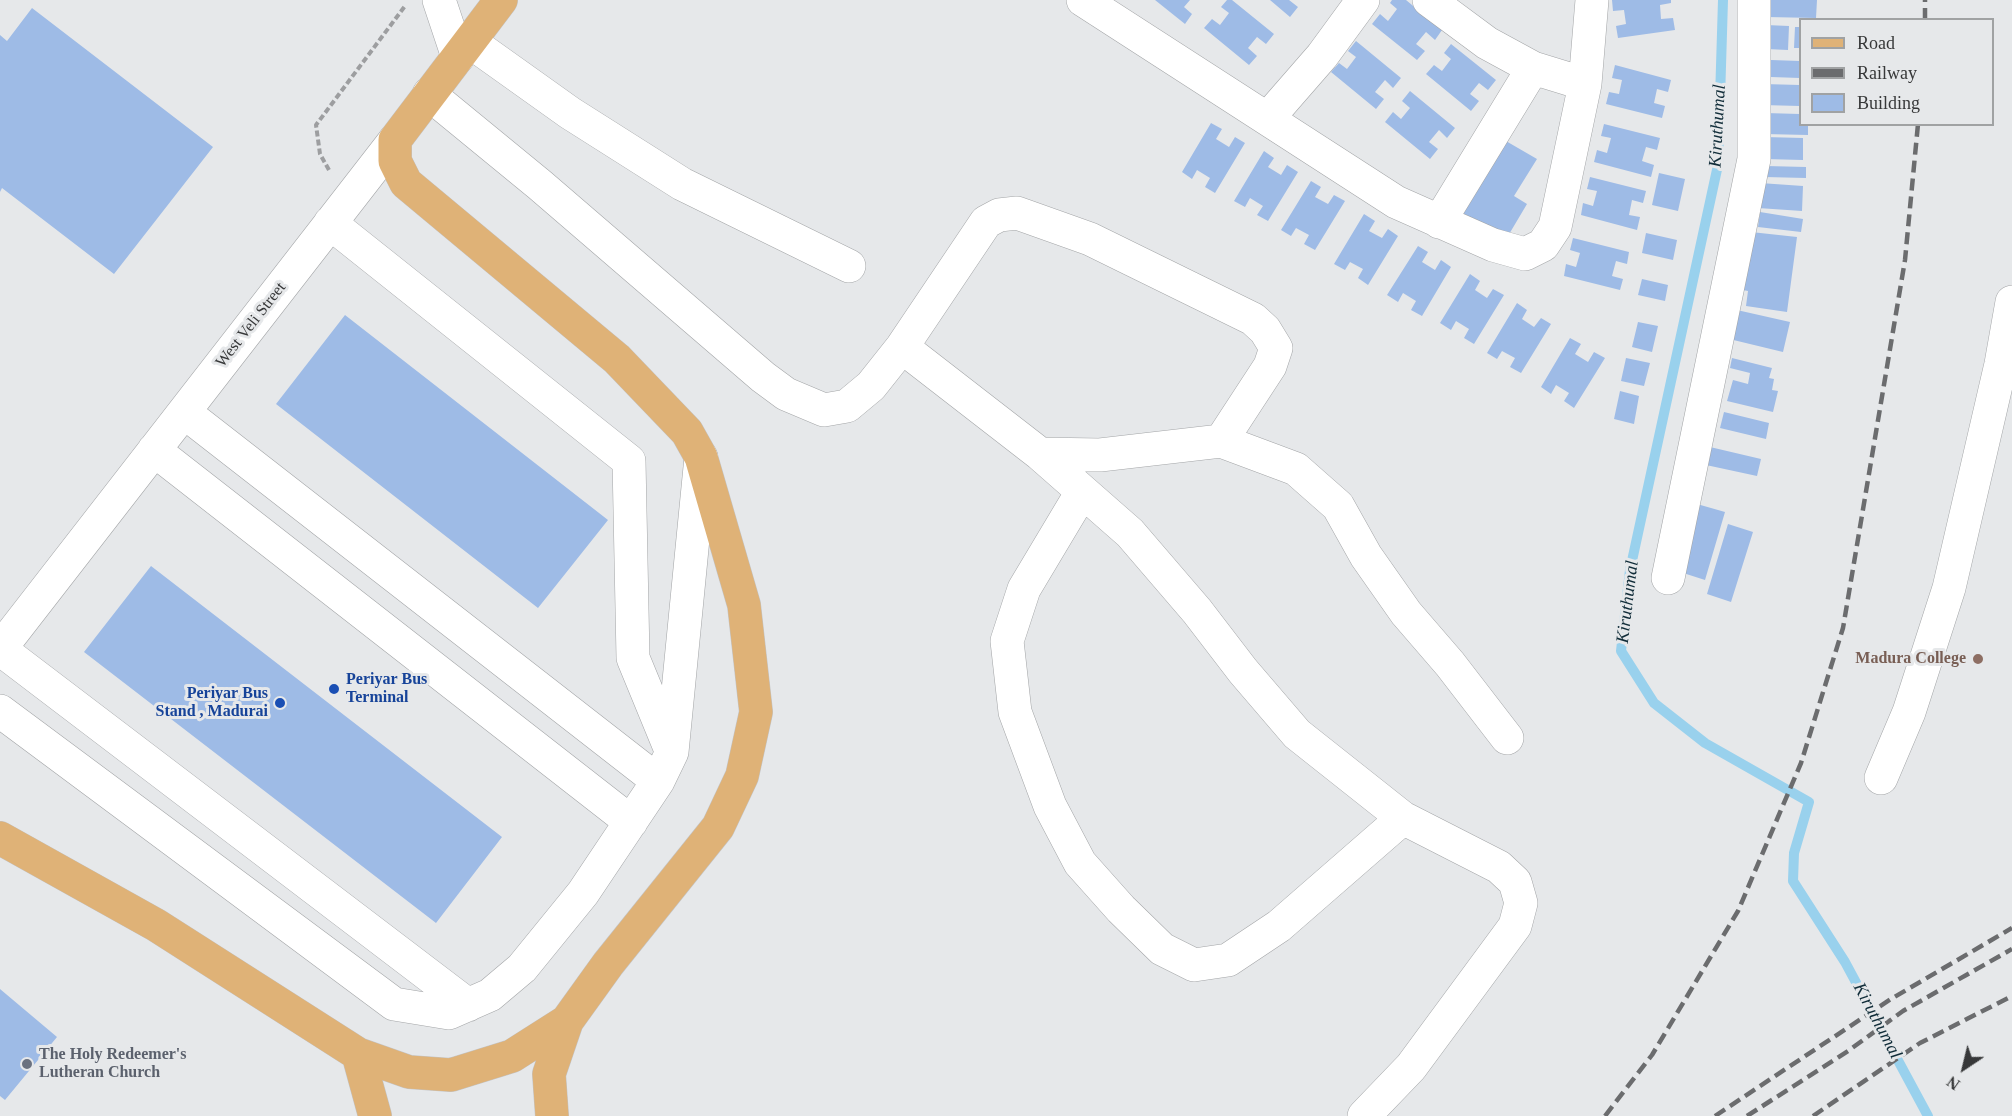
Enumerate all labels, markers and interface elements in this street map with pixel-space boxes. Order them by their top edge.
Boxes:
legend [1799,18,1994,126]
text: Road [1857,33,1895,53]
text: Railway [1857,63,1917,83]
water label: Kiruthumal [1705,84,1731,168]
text: Building [1857,93,1920,113]
street label: West Veli Street [212,279,290,371]
water label: Kiruthumal [1612,559,1644,645]
place label: Madura College [1855,649,1966,669]
marker: Madura College [1971,652,1985,666]
place label: Periyar Bus Terminal [346,670,427,708]
marker: Periyar Bus Terminal [327,682,341,696]
place label: Periyar Bus Stand , Madurai [156,684,268,722]
marker: Periyar Bus Stand , Madurai [273,696,287,710]
water label: Kiruthumal [1848,979,1906,1063]
north arrow [1934,1038,1994,1098]
place label: The Holy Redeemer's Lutheran Church [39,1045,187,1083]
marker: The Holy Redeemer's Lutheran Church [20,1057,34,1071]
text: N [1944,1073,1963,1093]

